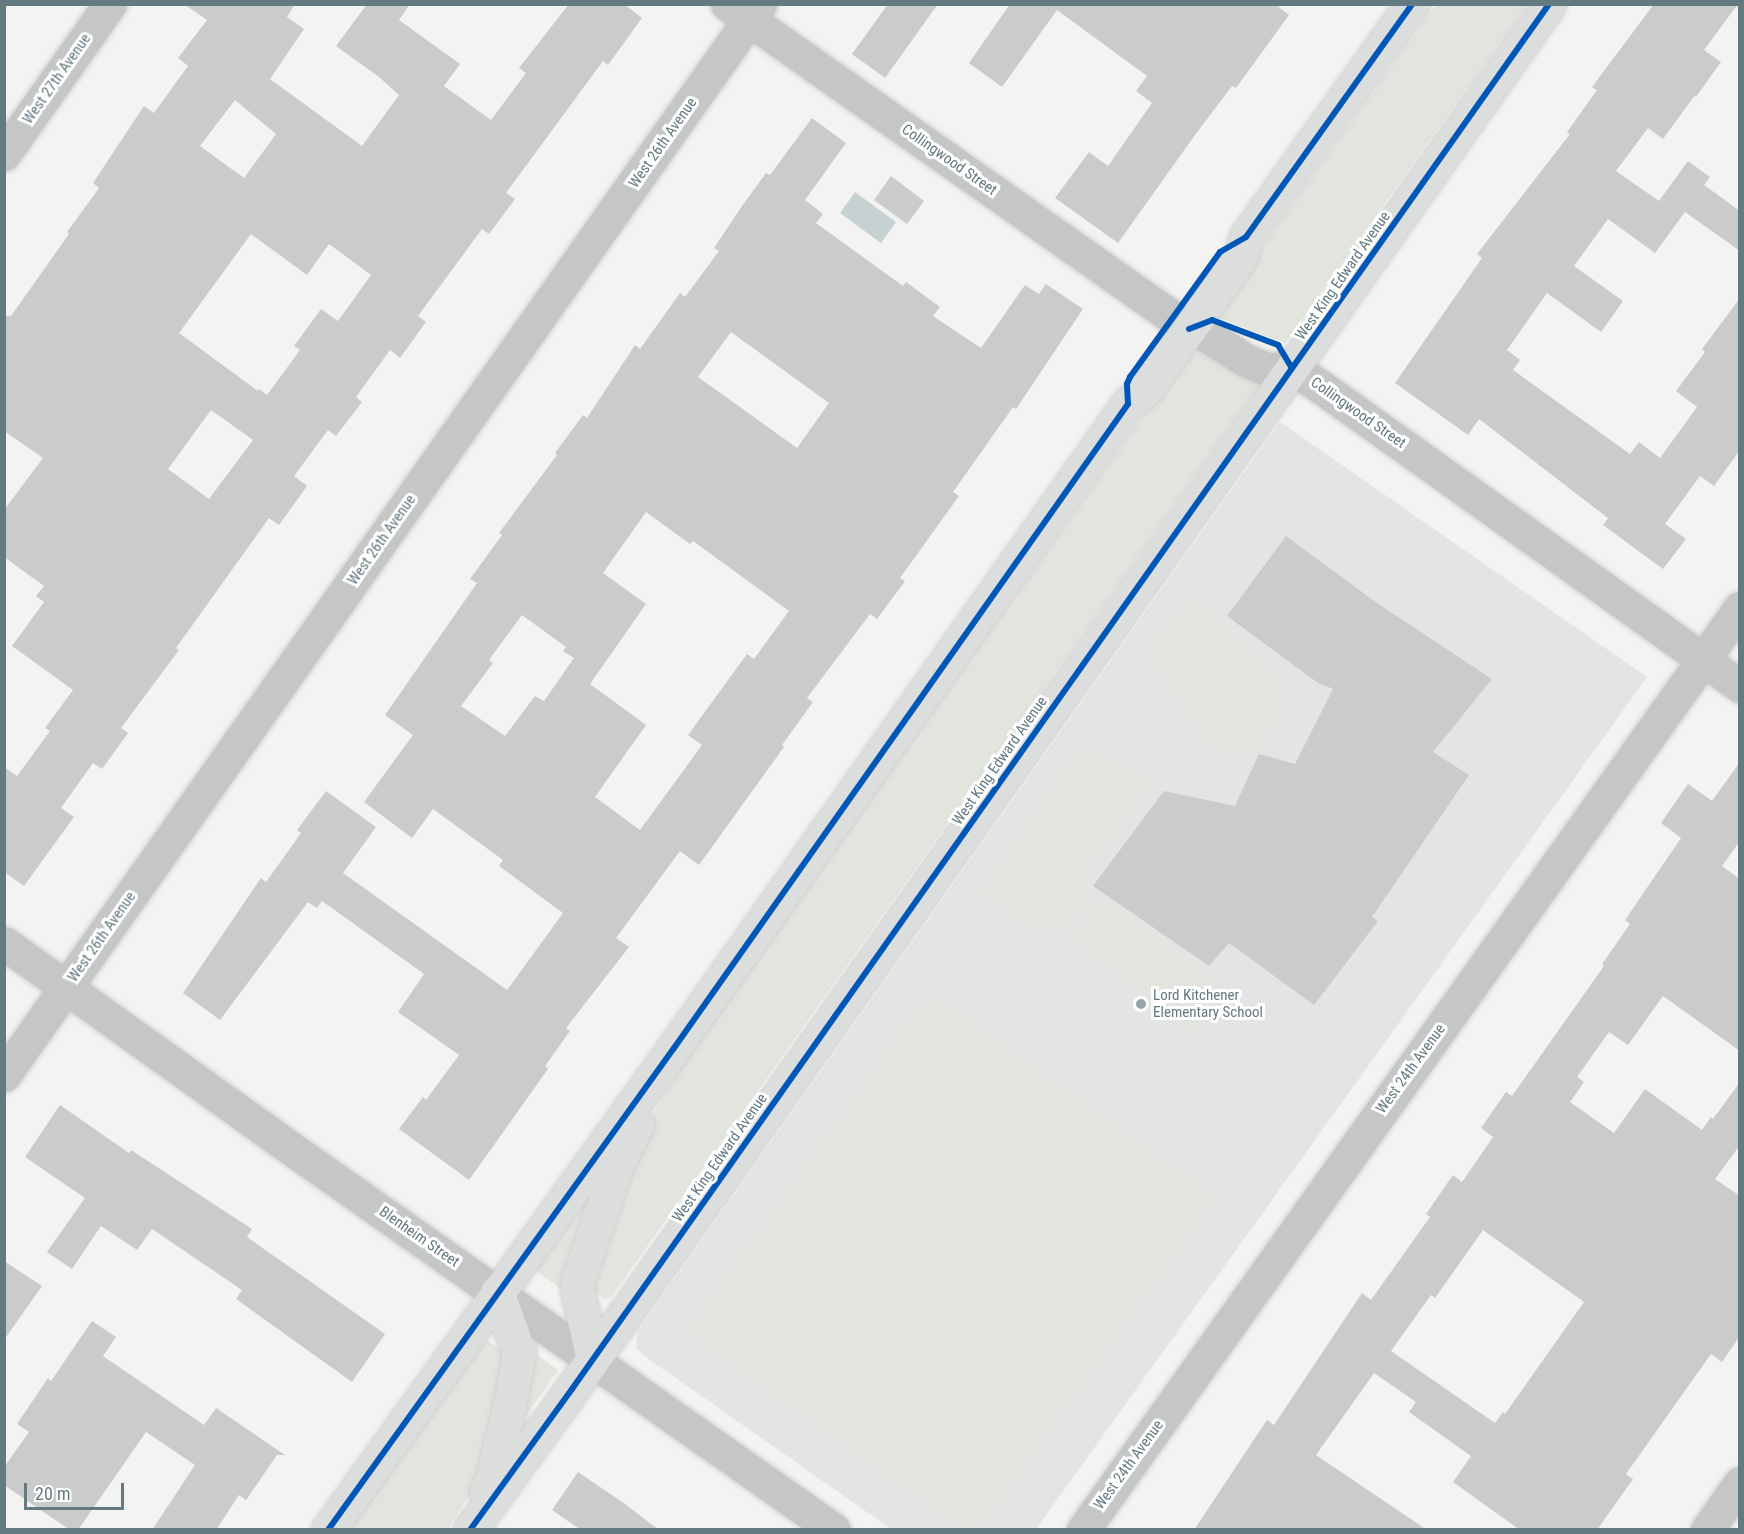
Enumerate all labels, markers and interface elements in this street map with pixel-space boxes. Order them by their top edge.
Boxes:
street label: West 27th Avenue [19,30,95,128]
street label: West 26th Avenue [625,94,701,192]
street label: Collingwood Street [898,121,1000,199]
street label: West King Edward Avenue [1292,208,1394,344]
street label: Collingwood Street [1307,374,1409,452]
street label: West 26th Avenue [344,491,420,589]
street label: West King Edward Avenue [949,693,1051,829]
street label: West 26th Avenue [64,888,140,986]
place label: Lord Kitchener Elementary School [1153,986,1263,1021]
marker: Lord Kitchener Elementary School [1134,997,1148,1011]
street label: West 24th Avenue [1373,1021,1449,1117]
street label: West King Edward Avenue [669,1090,771,1226]
street label: Blenheim Street [376,1203,462,1271]
street label: West 24th Avenue [1091,1417,1167,1513]
scale bar [27,1471,128,1509]
text: 20 m [35,1483,70,1504]

